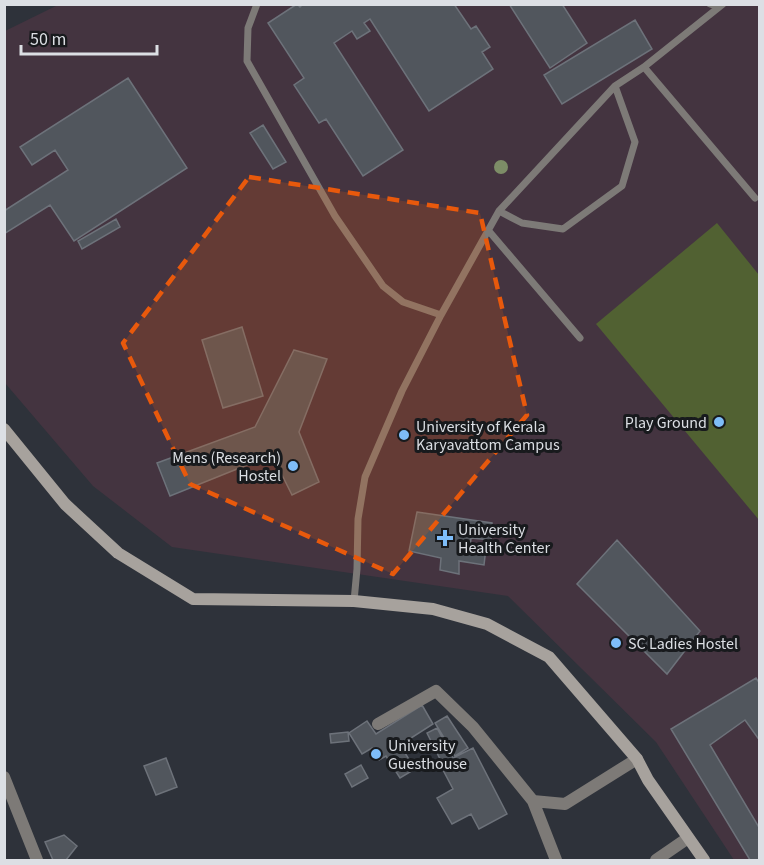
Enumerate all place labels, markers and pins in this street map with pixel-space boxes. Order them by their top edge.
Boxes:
place label: Play Ground [625,412,707,434]
marker: Play Ground [712,415,726,429]
place label: University of Kerala Karyavattom Campus [416,416,560,456]
marker: University of Kerala Karyavattom Campus [397,428,411,442]
place label: Mens (Research) Hostel [172,447,281,487]
marker: Mens (Research) Hostel [286,459,300,473]
place label: University Health Center [458,519,551,559]
marker: University Health Center [436,529,454,547]
place label: SC Ladies Hostel [628,633,738,655]
marker: SC Ladies Hostel [609,636,623,650]
place label: University Guesthouse [388,735,467,775]
marker: University Guesthouse [369,747,383,761]

